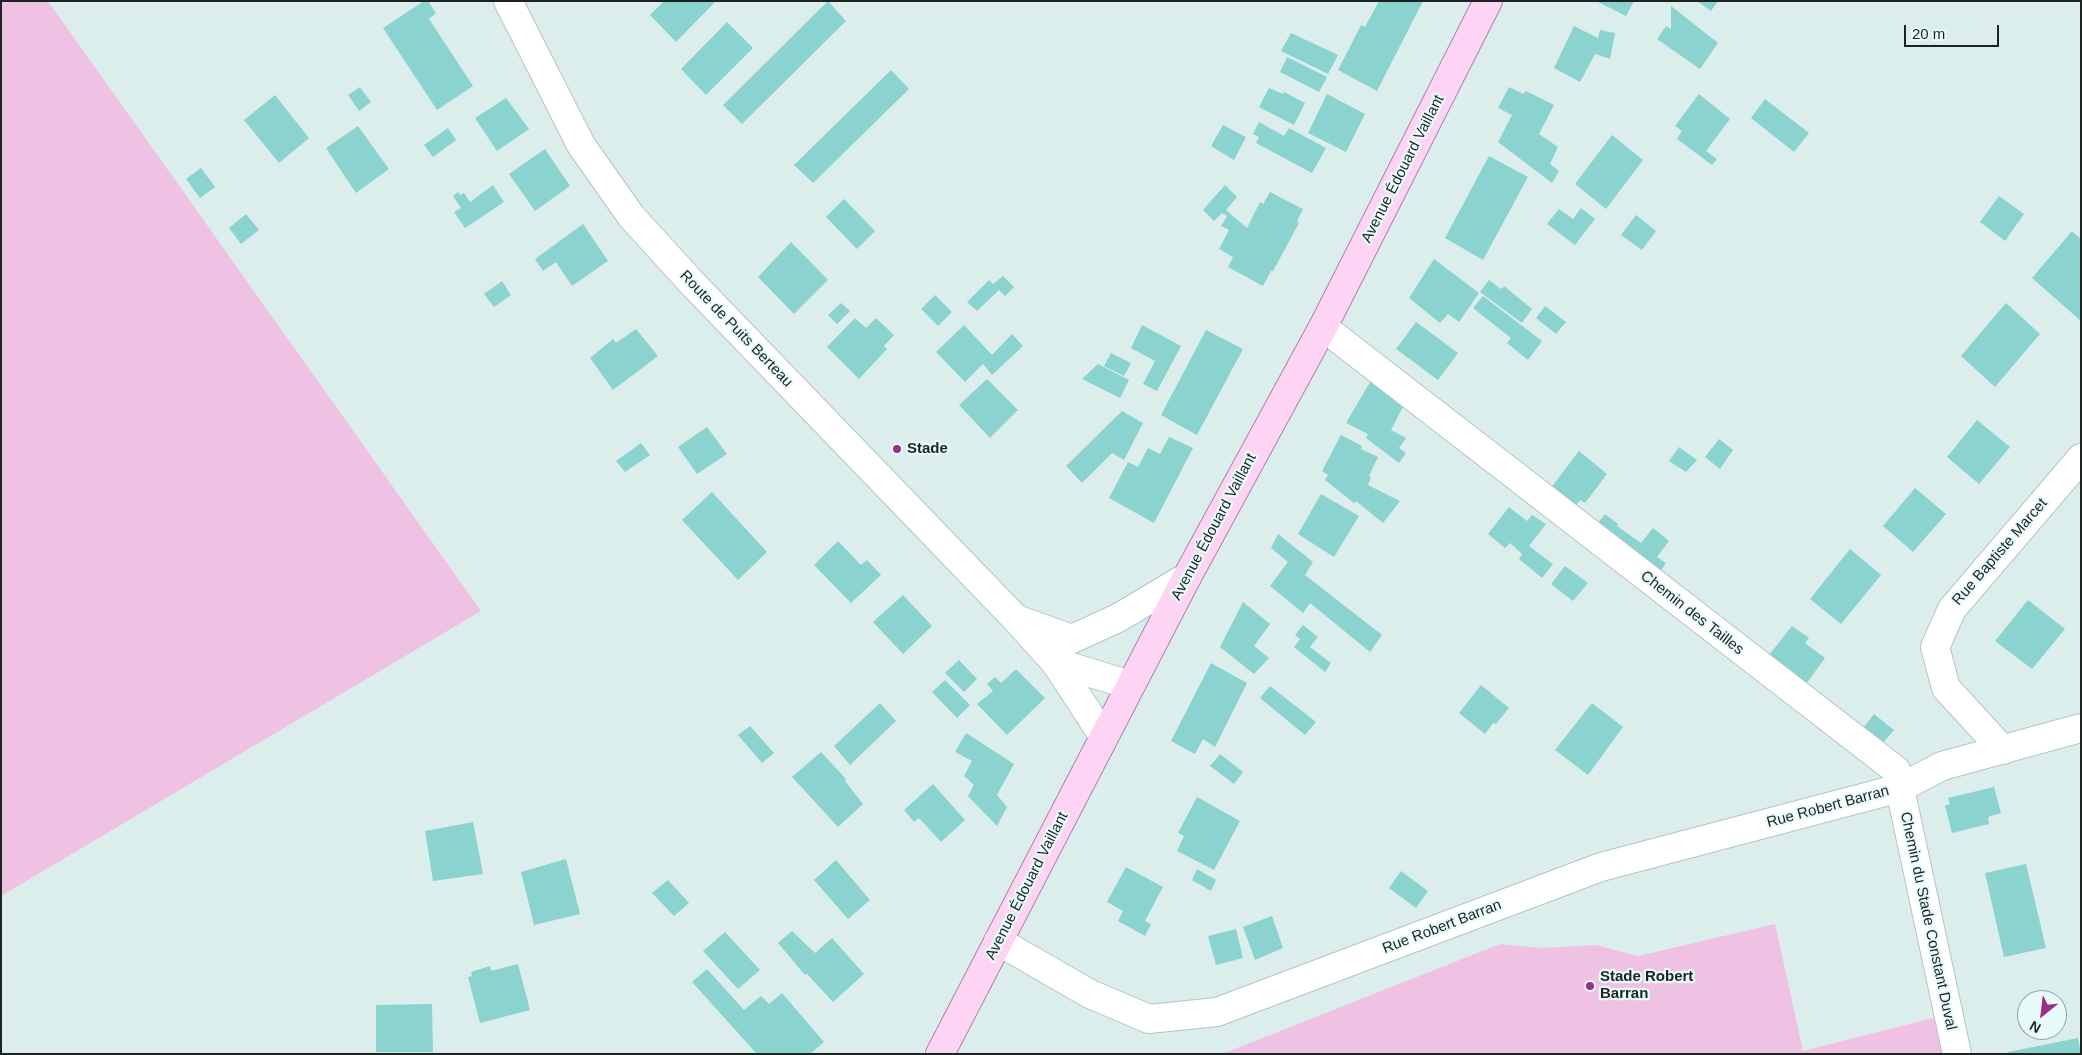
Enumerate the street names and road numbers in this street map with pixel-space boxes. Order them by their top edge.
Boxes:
street label: Avenue Édouard Vaillant [1358,92,1448,246]
street label: Route de Puits Berteau [676,267,796,391]
street label: Avenue Édouard Vaillant [1168,450,1260,604]
street label: Rue Baptiste Marcet [1949,495,2051,609]
street label: Chemin des Tailles [1637,567,1747,659]
street label: Rue Robert Barran [1765,782,1891,832]
street label: Avenue Édouard Vaillant [982,809,1072,963]
street label: Chemin du Stade Constant Duval [1896,810,1960,1032]
street label: Rue Robert Barran [1380,896,1504,958]

